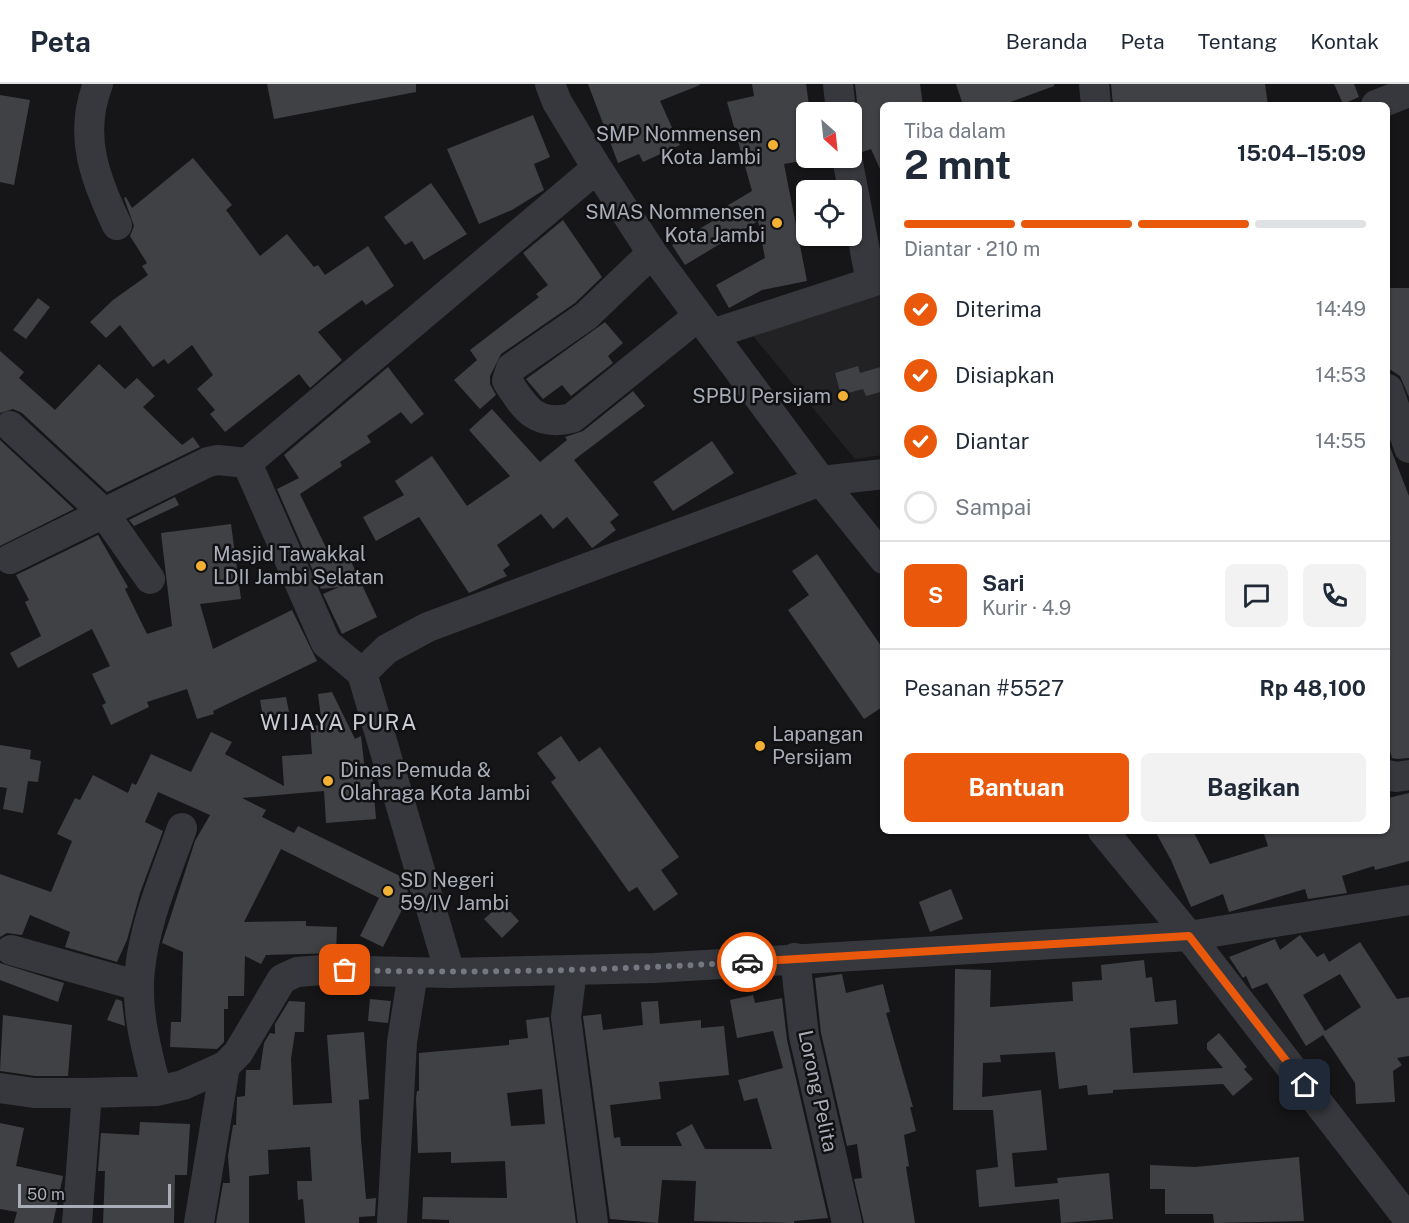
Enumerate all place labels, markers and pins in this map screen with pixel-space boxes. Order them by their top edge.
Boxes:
place label: SMP Nommensen Kota Jambi [596,122,761,169]
marker: SMP Nommensen Kota Jambi [766,138,780,152]
place label: SMAS Nommensen Kota Jambi [585,200,765,247]
marker: SMAS Nommensen Kota Jambi [770,216,784,230]
place label: SPBU Persijam [692,384,831,408]
marker: SPBU Persijam [836,389,850,403]
place label: Masjid Tawakkal LDII Jambi Selatan [213,542,384,589]
marker: Masjid Tawakkal LDII Jambi Selatan [194,559,208,573]
place label: Lapangan Persijam [772,722,863,769]
marker: Lapangan Persijam [753,739,767,753]
place label: Dinas Pemuda & Olahraga Kota Jambi [340,758,530,805]
marker: Dinas Pemuda & Olahraga Kota Jambi [321,774,335,788]
place label: SD Negeri 59/IV Jambi [400,868,509,915]
marker: SD Negeri 59/IV Jambi [381,884,395,898]
pin [319,944,370,995]
pin [1279,1059,1330,1110]

